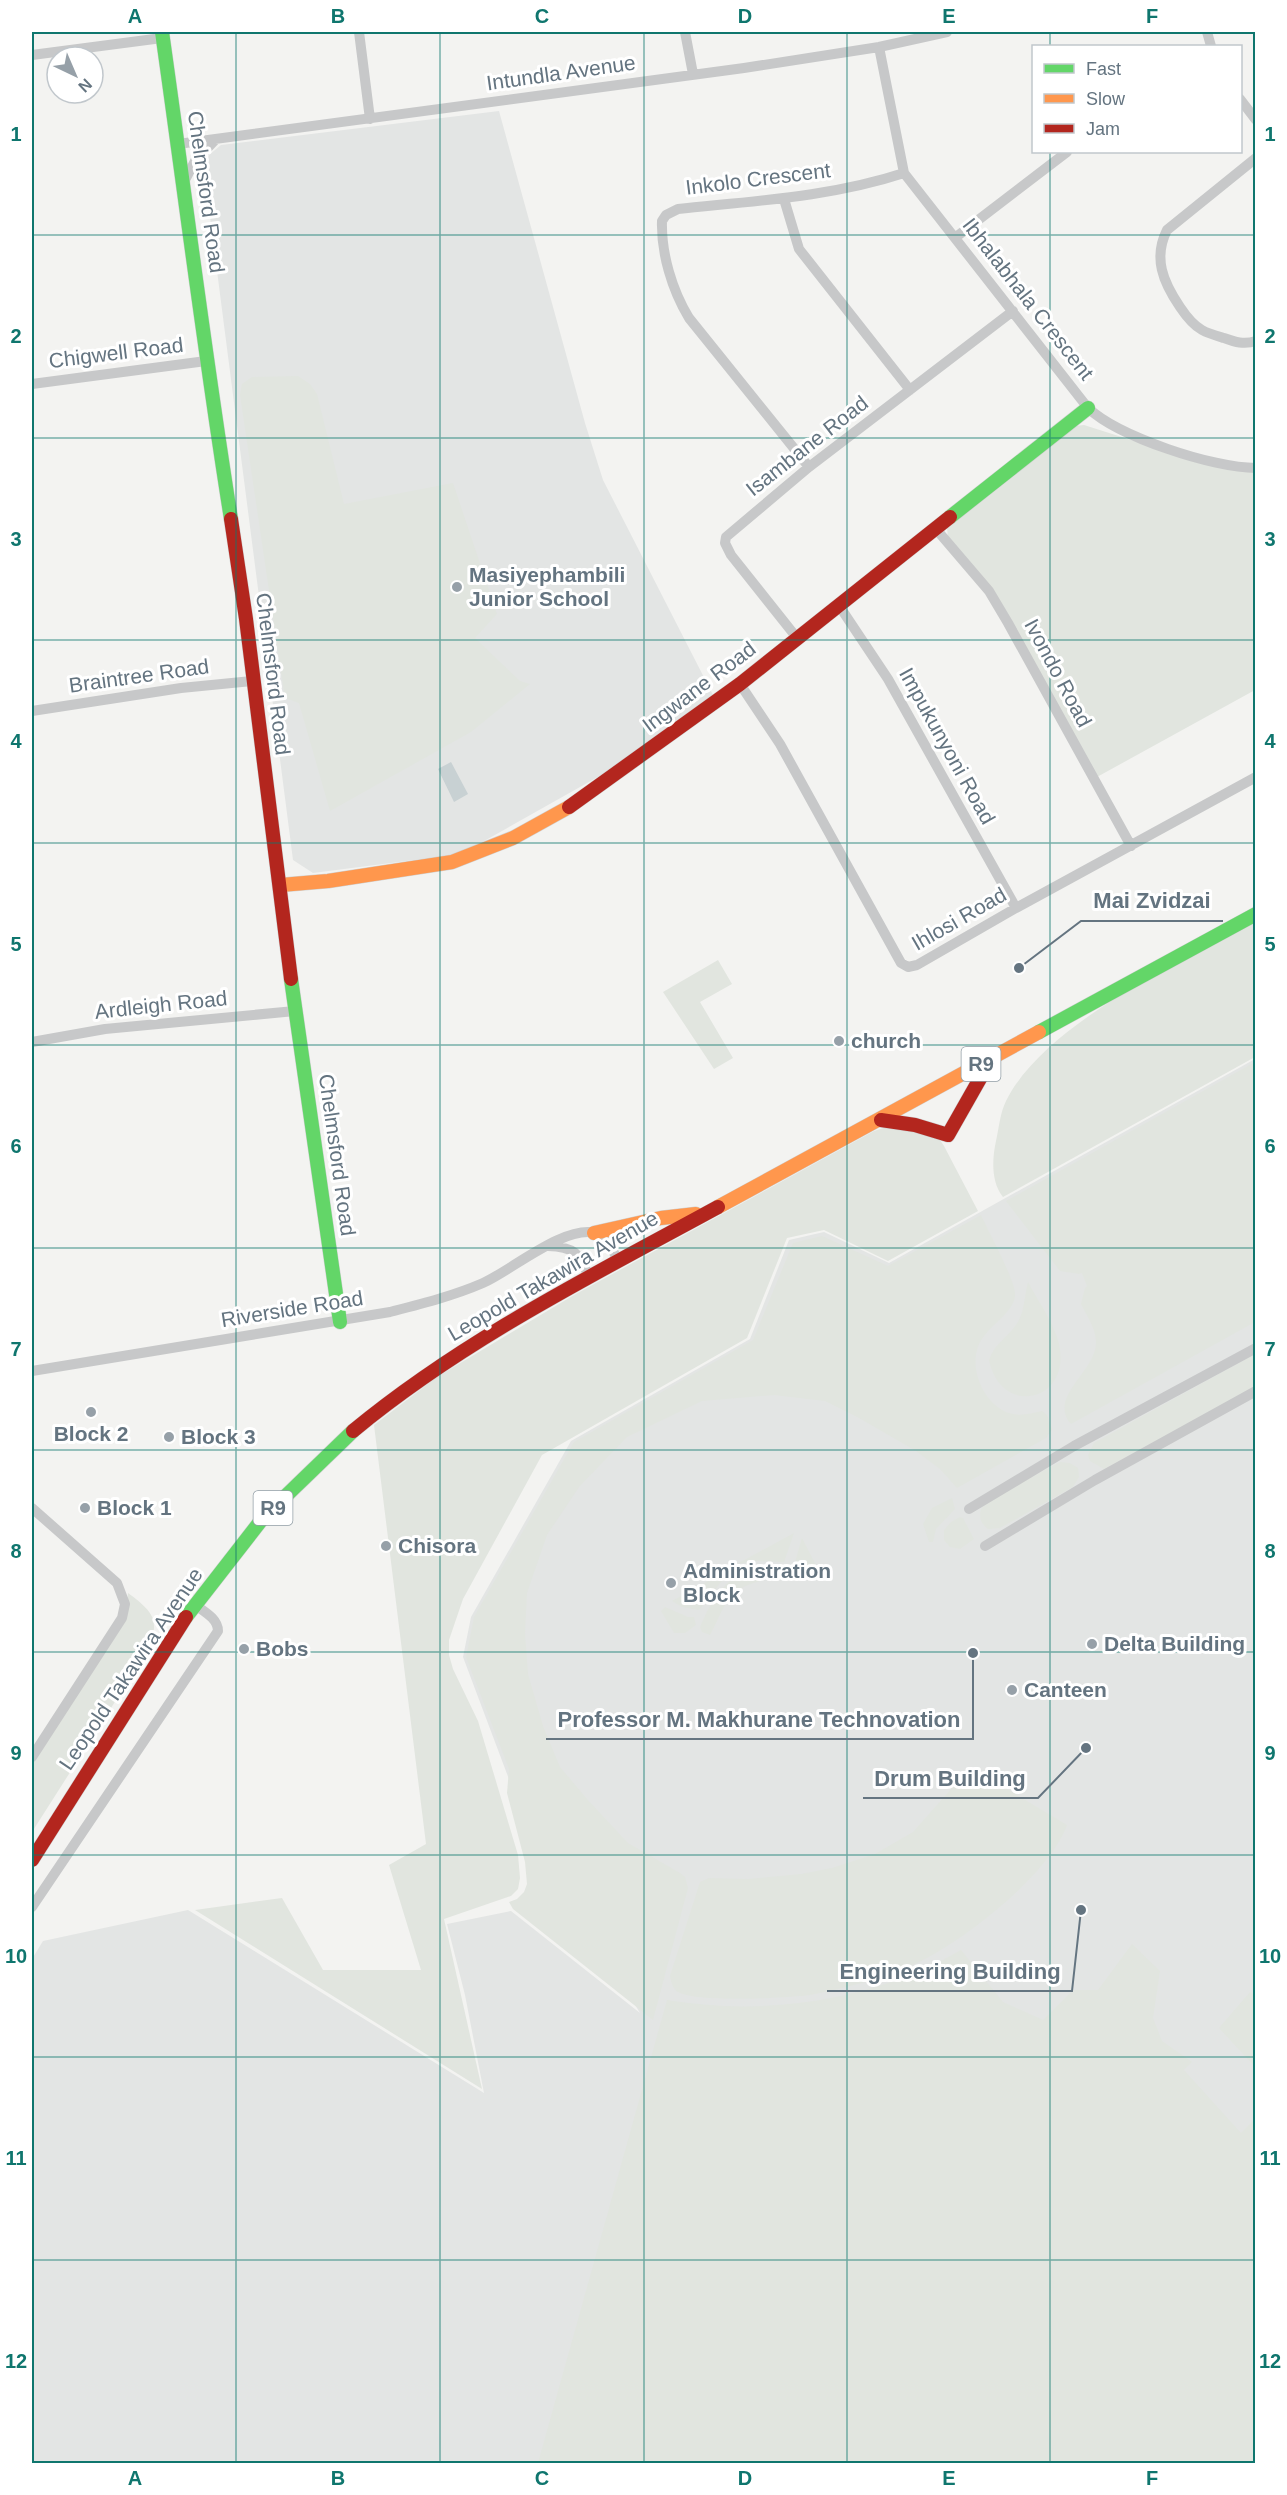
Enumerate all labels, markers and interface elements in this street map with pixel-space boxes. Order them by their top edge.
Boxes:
text: A [128,5,142,27]
text: B [331,5,345,27]
text: C [535,5,549,27]
text: D [738,5,752,27]
text: E [942,5,956,27]
text: F [1146,5,1158,27]
north arrow [45,45,105,105]
legend [1032,45,1242,153]
street label: Intundla Avenue [485,51,637,94]
text: Fast [1086,59,1121,79]
text: N [75,75,95,96]
text: Slow [1086,89,1126,109]
street label: Chelmsford Road [184,109,229,274]
text: Jam [1086,119,1120,139]
text: 1 [10,123,22,145]
text: 1 [1264,123,1276,145]
street label: Inkolo Crescent [684,158,832,199]
street label: Ibhalabhala Crescent [958,213,1099,384]
text: 2 [10,325,22,347]
text: 2 [1264,325,1276,347]
street label: Chigwell Road [47,333,185,372]
street label: Isambane Road [741,391,872,500]
text: 3 [10,528,22,550]
text: 3 [1264,528,1276,550]
place label: Masiyephambili Junior School [469,563,625,610]
marker: Masiyephambili Junior School [450,580,464,594]
street label: Chelmsford Road [252,591,295,756]
street label: Ivondo Road [1020,615,1097,731]
street label: Ingwane Road [638,637,760,737]
street label: Braintree Road [67,654,210,697]
street label: Impukunyoni Road [895,664,1000,828]
text: 4 [10,730,22,752]
text: 4 [1264,730,1276,752]
callout: Mai Zvidzai [1081,881,1223,921]
street label: Ihlosi Road [908,882,1010,955]
text: Mai Zvidzai [1093,888,1211,913]
text: 5 [10,933,22,955]
text: 5 [1264,933,1276,955]
street label: Ardleigh Road [94,986,228,1023]
place label: church [851,1029,921,1052]
marker: church [832,1034,846,1048]
road number: R9 [962,1047,1000,1081]
street label: Chelmsford Road [315,1072,360,1237]
text: 6 [10,1135,22,1157]
text: 6 [1264,1135,1276,1157]
street label: Leopold Takawira Avenue [444,1206,662,1345]
street label: Riverside Road [219,1286,365,1331]
text: 7 [10,1338,22,1360]
text: 7 [1264,1338,1276,1360]
marker: Block 2 [84,1405,98,1419]
place label: Block 2 [54,1422,128,1445]
place label: Block 3 [181,1425,256,1448]
marker: Block 3 [162,1430,176,1444]
road number: R9 [254,1491,292,1525]
place label: Block 1 [97,1496,172,1519]
marker: Block 1 [78,1501,92,1515]
place label: Chisora [398,1534,477,1557]
marker: Chisora [379,1539,393,1553]
text: 8 [10,1540,22,1562]
text: 8 [1264,1540,1276,1562]
place label: Administration Block [683,1559,831,1606]
street label: Leopold Takawira Avenue [54,1563,207,1774]
marker: Administration Block [664,1576,678,1590]
place label: Delta Building [1104,1632,1245,1655]
place label: Bobs [256,1637,309,1660]
marker: Delta Building [1085,1637,1099,1651]
marker: Bobs [237,1642,251,1656]
place label: Canteen [1024,1678,1107,1701]
marker: Canteen [1005,1683,1019,1697]
callout: Professor M. Makhurane Technovation [546,1699,973,1739]
text: Professor M. Makhurane Technovation [557,1707,961,1732]
text: 9 [10,1742,22,1764]
text: 9 [1264,1742,1276,1764]
callout: Drum Building [863,1758,1038,1798]
text: Drum Building [874,1766,1026,1791]
text: 10 [5,1945,27,1967]
text: 10 [1259,1945,1281,1967]
callout: Engineering Building [827,1951,1072,1991]
text: Engineering Building [839,1959,1061,1984]
text: 11 [5,2147,27,2169]
text: 11 [1259,2147,1281,2169]
text: 12 [5,2350,27,2372]
text: 12 [1259,2350,1281,2372]
text: A [128,2467,142,2489]
text: B [331,2467,345,2489]
text: C [535,2467,549,2489]
text: D [738,2467,752,2489]
text: E [942,2467,956,2489]
text: F [1146,2467,1158,2489]

